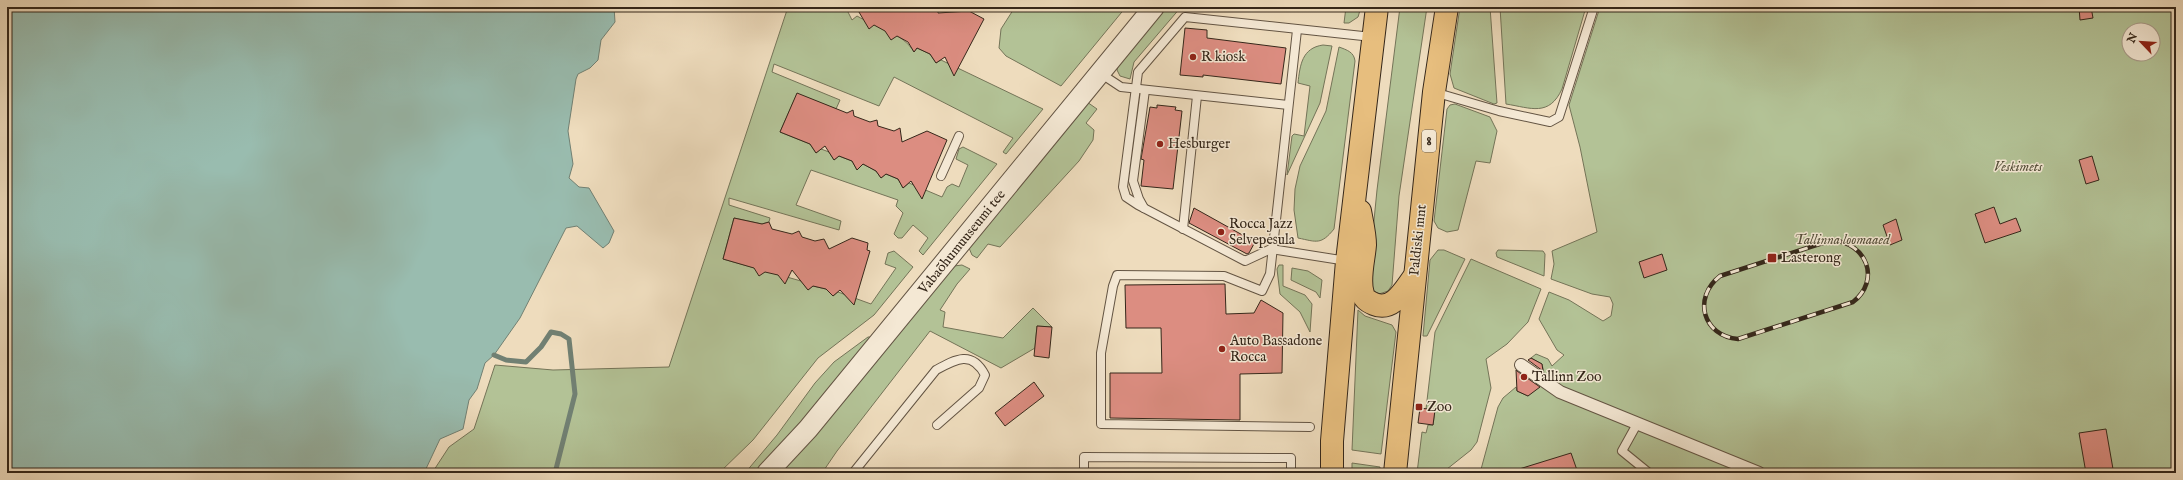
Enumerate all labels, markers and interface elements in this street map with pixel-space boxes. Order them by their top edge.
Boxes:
north arrow [2121,22,2161,62]
text: N [2124,30,2141,46]
place label: R kiosk [1201,48,1246,66]
marker: R kiosk [1188,52,1198,62]
road number: 8 [1422,130,1436,152]
place label: Hesburger [1168,135,1230,153]
marker: Hesburger [1155,139,1165,149]
park label: Veskimets [1994,158,2043,176]
street label: Vabaõhumuuseumi tee [914,186,1010,299]
street label: Paldiski mnt [1405,203,1431,276]
place label: Rocca Jazz Selvepesula [1229,215,1296,249]
marker: Rocca Jazz Selvepesula [1216,227,1226,237]
park label: Tallinna loomaaed [1794,231,1891,249]
place label: Lasterong [1781,249,1841,267]
marker: Lasterong [1766,252,1778,264]
place label: Auto Bassadone Rocca [1229,332,1323,366]
marker: Auto Bassadone Rocca [1217,344,1227,354]
place label: Tallinn Zoo [1532,368,1602,386]
marker: Tallinn Zoo [1519,372,1529,382]
place label: Zoo [1427,398,1452,416]
marker: Zoo [1414,402,1424,412]

